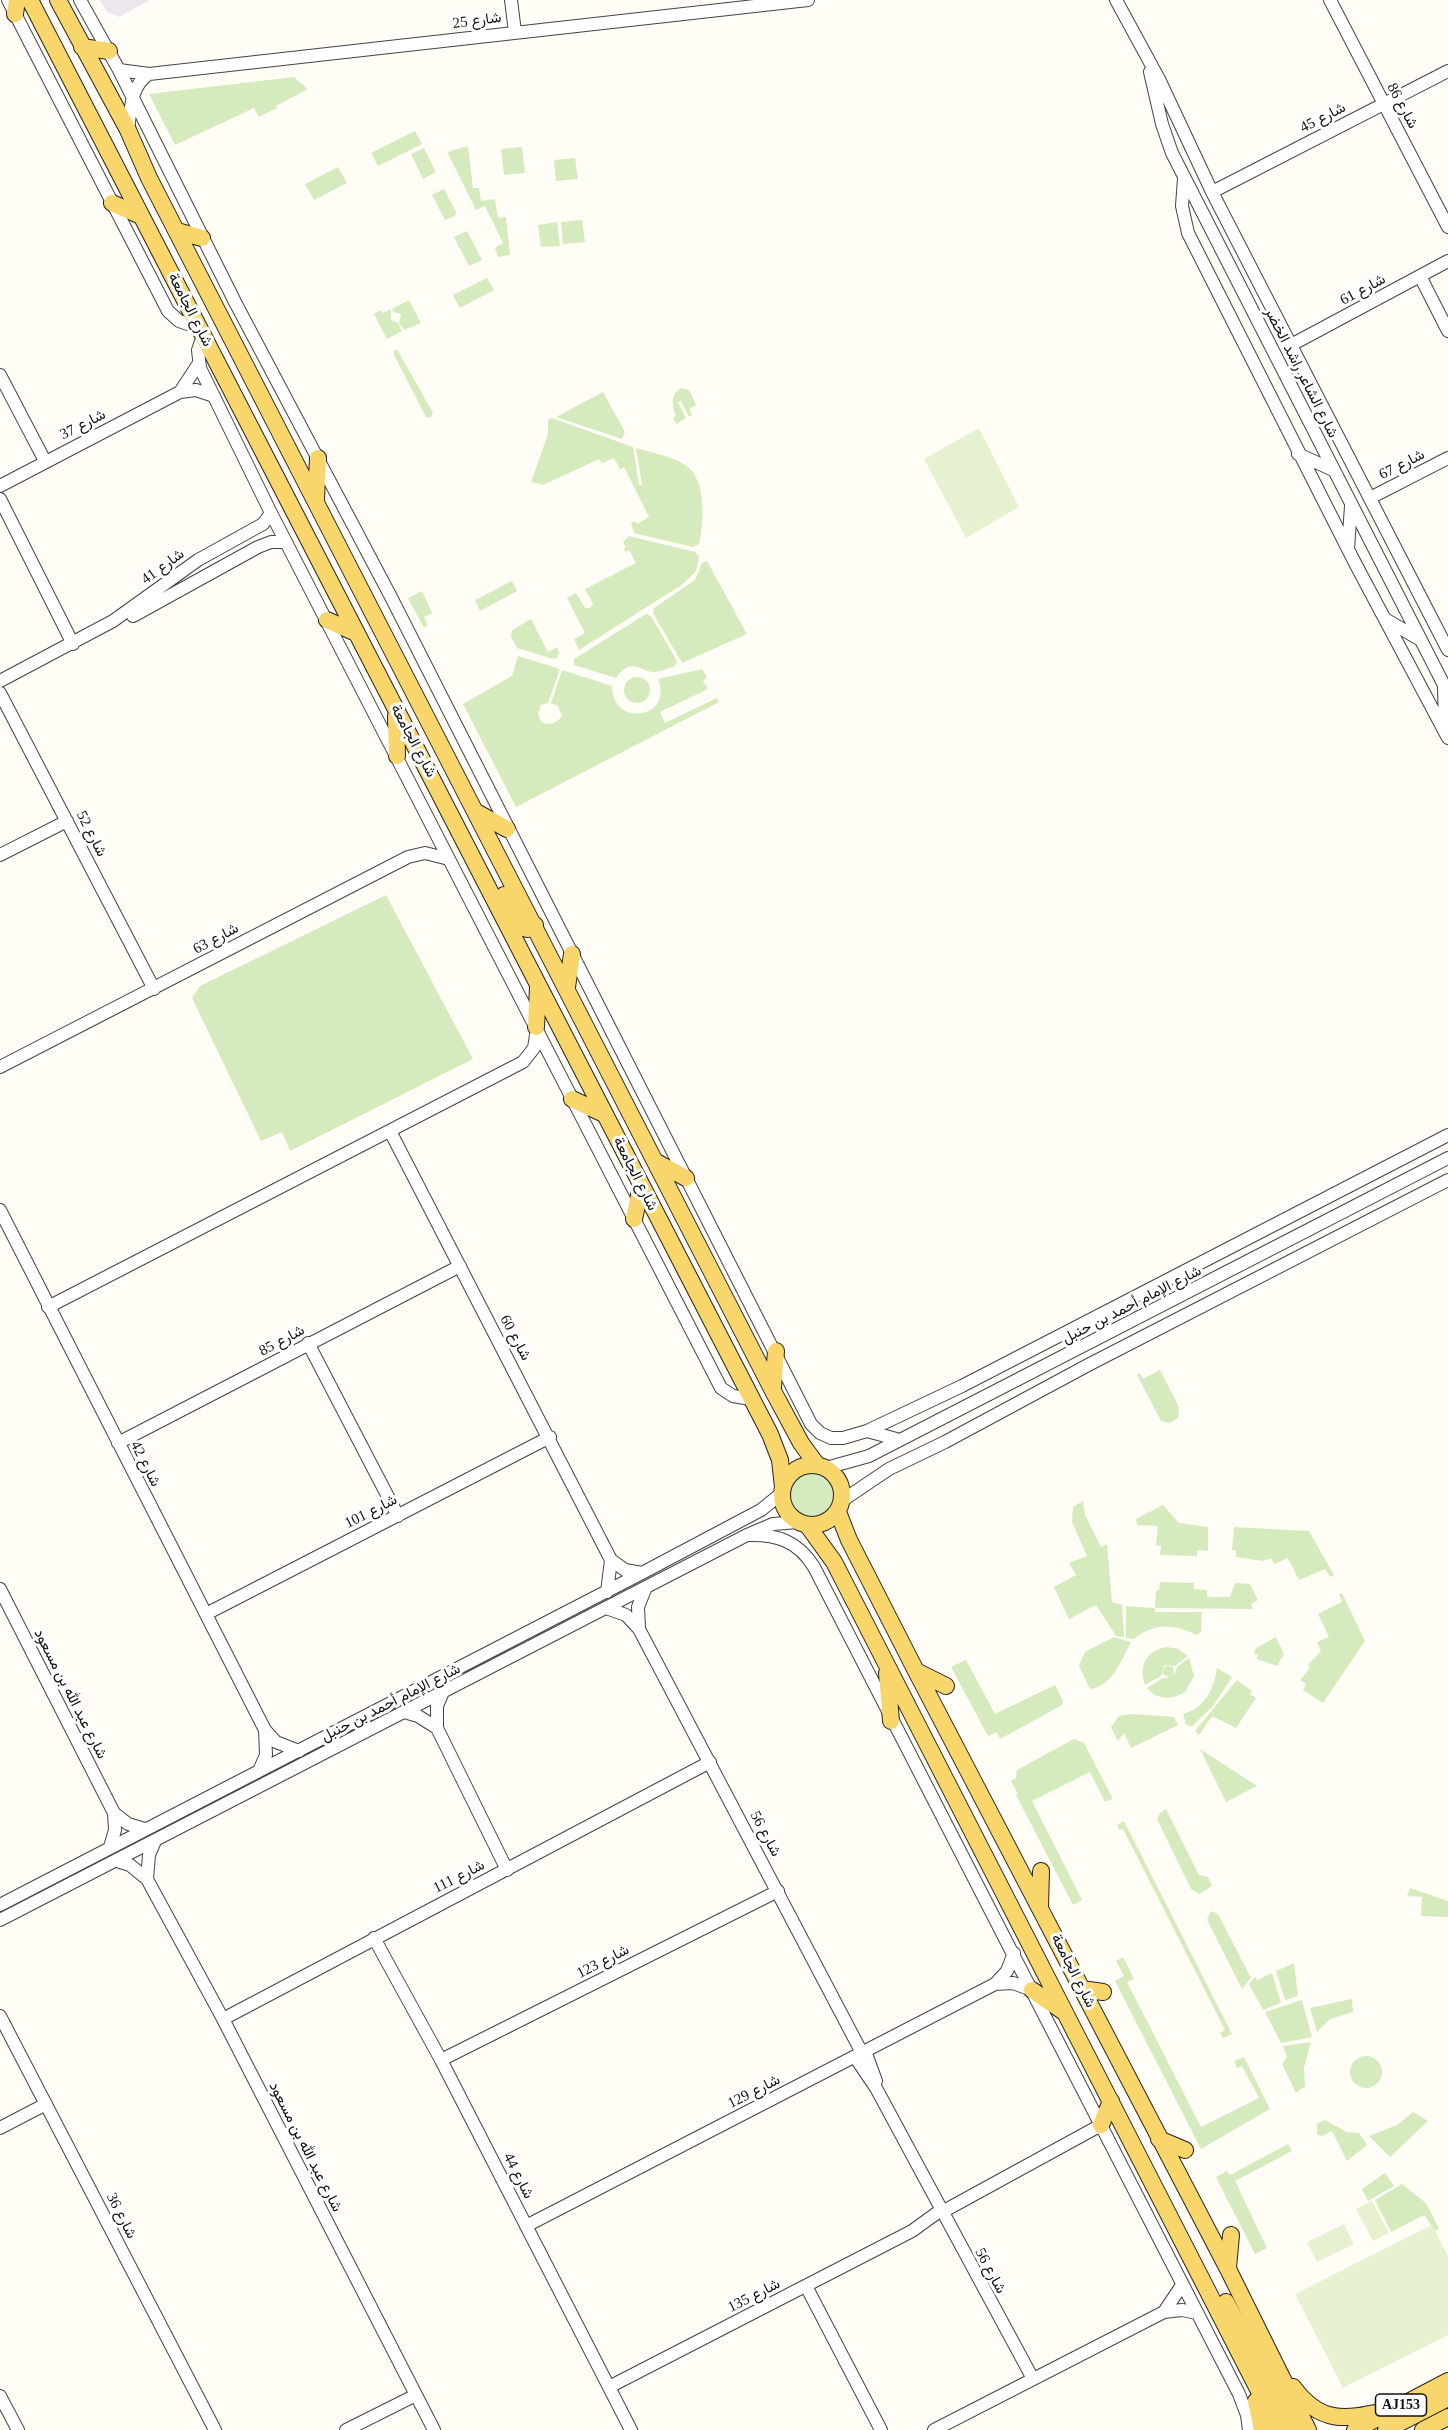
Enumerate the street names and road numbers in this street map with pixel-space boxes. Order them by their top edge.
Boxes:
street label: شارع 25 [452,9,502,33]
street label: شارع 86 [1383,80,1421,132]
street label: شارع 45 [1297,99,1349,137]
street label: شارع الجامعة [164,270,216,350]
street label: شارع 61 [1337,271,1389,309]
street label: شارع الشاعر راشد الخضر [1260,305,1342,441]
street label: شارع 37 [57,406,109,444]
street label: شارع 67 [1376,446,1428,484]
street label: شارع 41 [138,545,188,589]
street label: شارع الجامعة [386,701,440,781]
street label: شارع 52 [72,808,110,860]
street label: شارع 63 [190,920,242,958]
street label: شارع الجامعة [609,1134,661,1214]
street label: شارع الإمام أحمد بن حنبل [1059,1262,1205,1348]
street label: شارع 60 [496,1312,534,1364]
street label: شارع 85 [256,1322,308,1360]
street label: شارع 42 [126,1438,164,1490]
street label: شارع 101 [342,1491,400,1533]
street label: شارع عبد الله بن مسعود [29,1626,111,1762]
street label: شارع الإمام أحمد بن حنبل [318,1660,464,1746]
street label: شارع 56 [746,1808,784,1860]
street label: شارع 111 [430,1856,488,1898]
street label: شارع الجامعة [1047,1931,1099,2011]
street label: شارع 123 [574,1941,632,1983]
street label: شارع 129 [725,2071,783,2113]
street label: شارع عبد الله بن مسعود [264,2079,346,2215]
street label: شارع 44 [499,2150,537,2202]
street label: شارع 36 [102,2190,140,2242]
street label: شارع 56 [971,2245,1009,2297]
street label: شارع 135 [725,2275,783,2317]
road number: AJ153 [1376,2394,1426,2416]

